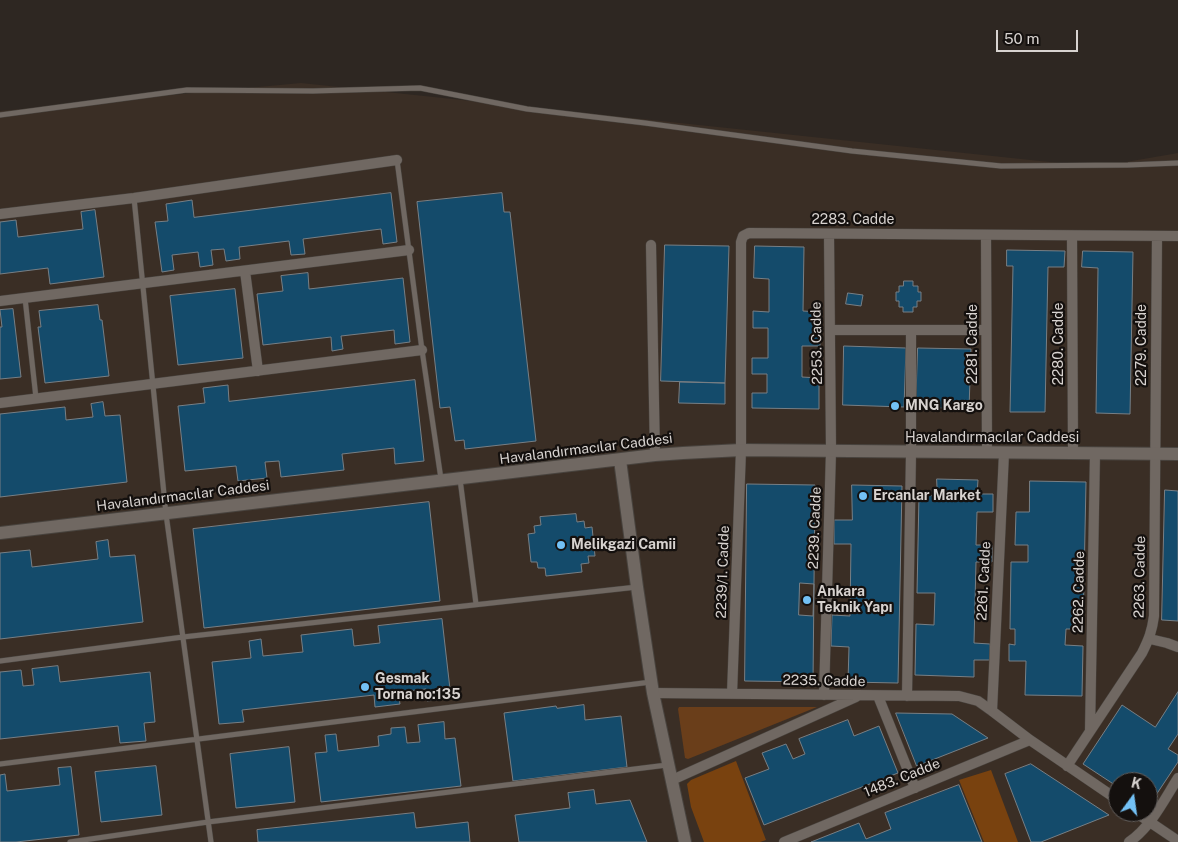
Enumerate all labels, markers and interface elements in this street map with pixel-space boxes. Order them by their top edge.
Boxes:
scale bar [998,20,1080,52]
text: 50 m [1004,30,1039,47]
street label: 2283. Cadde [812,212,894,228]
street label: 2253. Cadde [808,301,826,385]
street label: 2280. Cadde [1051,303,1067,385]
street label: 2281. Cadde [965,304,981,384]
street label: 2279. Cadde [1134,304,1150,386]
place label: MNG Kargo [905,398,983,414]
marker: MNG Kargo [889,400,901,412]
street label: Havalandırmacılar Caddesi [499,430,673,468]
street label: Havalandırmacılar Caddesi [905,430,1079,446]
street label: Havalandırmacılar Caddesi [96,477,270,515]
street label: 2239. Cadde [805,486,825,570]
place label: Ercanlar Market [873,488,981,504]
marker: Ercanlar Market [857,490,869,502]
street label: 2239/1. Cadde [713,525,733,619]
street label: 2263. Cadde [1131,536,1149,618]
place label: Melikgazi Camii [571,537,676,553]
marker: Melikgazi Camii [555,539,567,551]
street label: 2261. Cadde [974,541,994,621]
street label: 2262. Cadde [1070,551,1088,633]
place label: Ankara Teknik Yapı [817,584,892,616]
marker: Ankara Teknik Yapı [801,594,813,606]
place label: Gesmak Torna no:135 [375,671,461,704]
street label: 2235. Cadde [782,672,866,690]
marker: Gesmak Torna no:135 [359,681,371,693]
street label: 1483. Cadde [861,755,943,801]
north arrow [1108,772,1158,822]
text: K [1130,774,1143,792]

